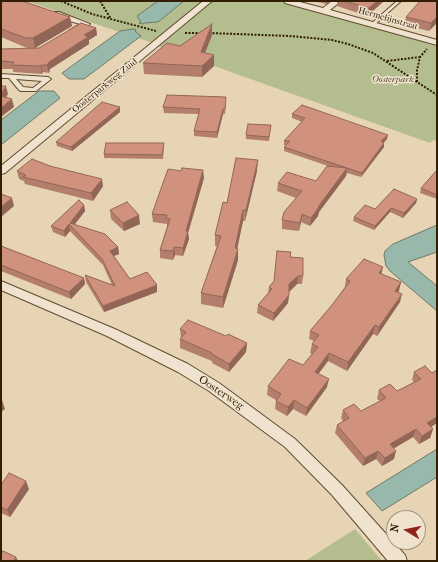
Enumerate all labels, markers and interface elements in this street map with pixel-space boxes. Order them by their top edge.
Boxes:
street label: Hermelijnstraat [357,5,419,33]
street label: Oosterparkweg Zuid [70,56,140,116]
park label: Oosterpark [372,75,414,85]
street label: Oosterweg [196,373,246,413]
north arrow [386,510,426,550]
text: N [388,523,402,533]

